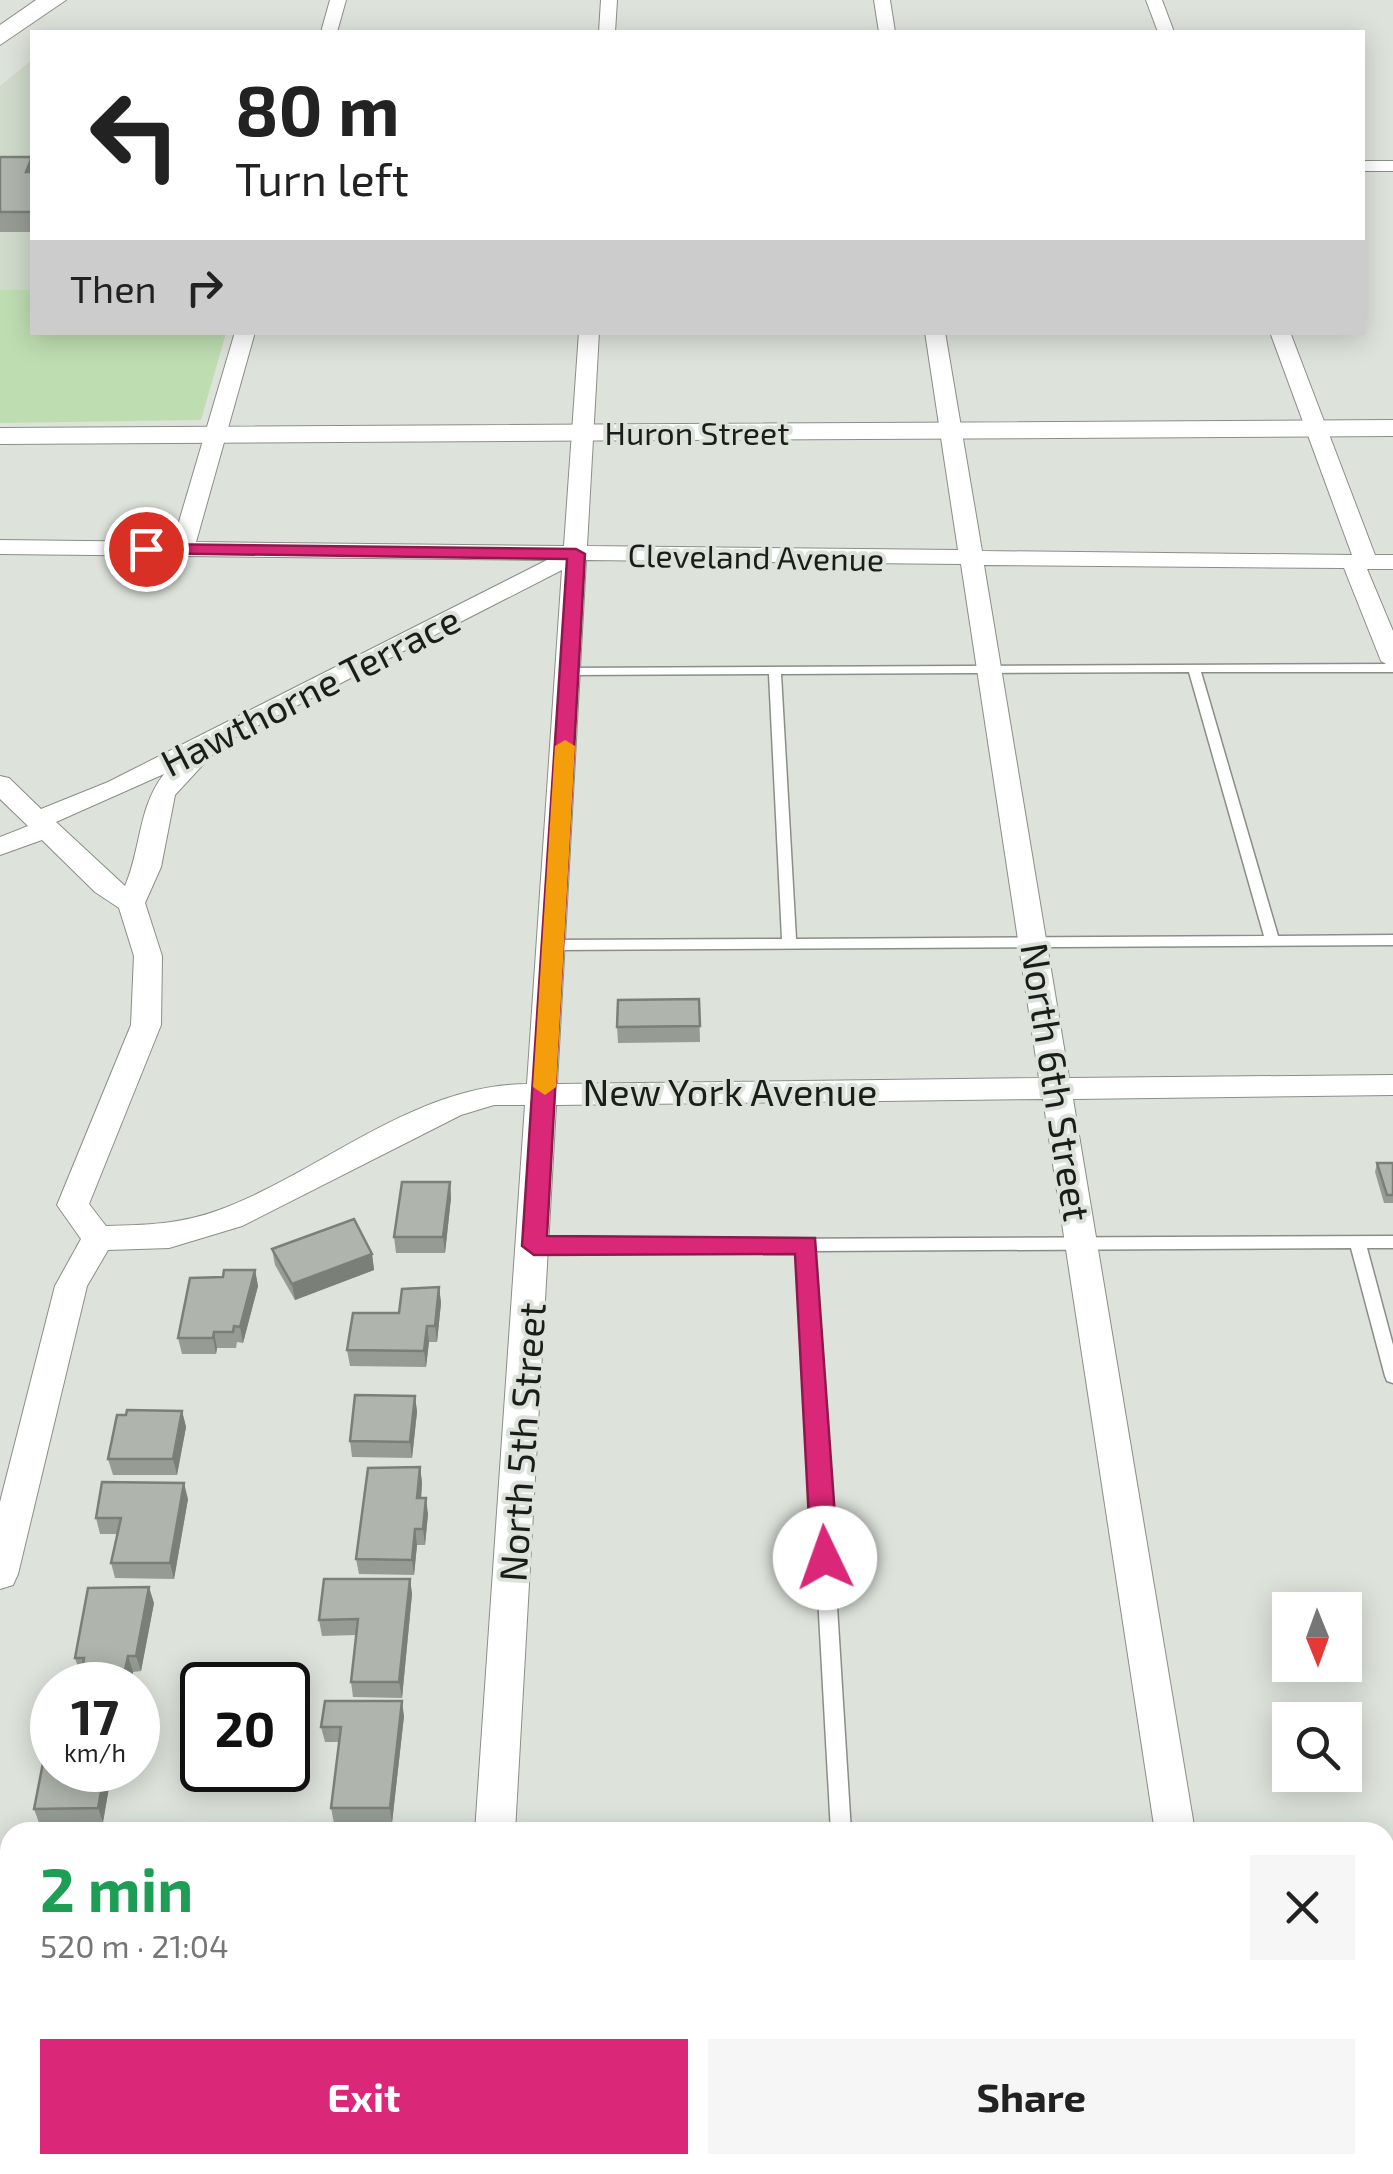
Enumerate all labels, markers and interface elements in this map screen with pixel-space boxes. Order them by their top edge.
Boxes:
text: 80 m [235,66,400,150]
icon: left [70,70,200,200]
text: Turn left [235,151,409,205]
icon: right [177,260,232,315]
text: Then [70,265,157,311]
street label: Huron Street [605,413,789,451]
pin [104,507,189,592]
icon: arrive [119,522,174,577]
street label: Cleveland Avenue [627,535,885,577]
street label: Hawthorne Terrace [153,595,467,785]
street label: North 6th Street [1012,940,1102,1224]
street label: New York Avenue [583,1068,878,1114]
street label: North 5th Street [488,1301,554,1583]
position arrow [773,1506,877,1610]
north arrow [1272,1592,1362,1682]
map controls [1272,1592,1362,1792]
speed limit sign: 20 [180,1662,310,1792]
text: 17 [71,1685,119,1745]
button: search [1272,1702,1362,1792]
text: km/h [64,1737,126,1767]
text: 2 min [40,1852,193,1924]
button: close [1250,1855,1355,1960]
text: 520 m · 21:04 [40,1926,229,1964]
button: Exit [40,2039,688,2154]
button: Share [708,2039,1355,2154]

